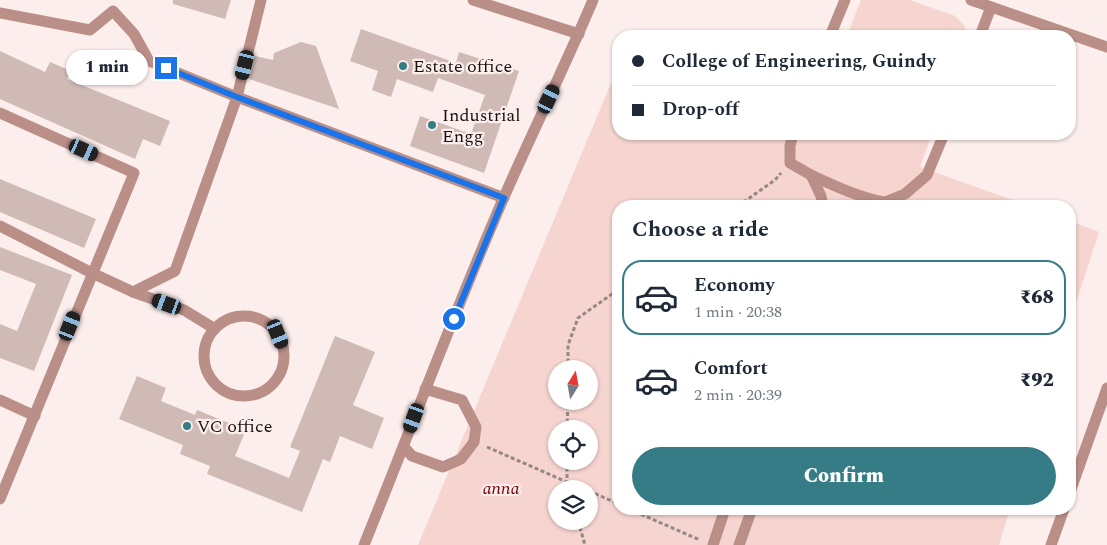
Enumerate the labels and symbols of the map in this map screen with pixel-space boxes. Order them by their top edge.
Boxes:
car [234,49,255,81]
callout: 1 min [66,50,148,86]
place label: Estate office [413,53,512,80]
route end [155,57,177,79]
marker: Estate office [397,60,409,72]
car [535,82,562,116]
place label: Industrial Engg [442,102,521,150]
marker: Industrial Engg [426,119,438,131]
car [67,137,100,163]
car [150,292,183,316]
route start [443,308,465,330]
car [57,309,82,343]
car [265,317,290,351]
north arrow [548,360,598,410]
car [401,401,426,435]
place label: VC office [197,413,272,440]
marker: VC office [181,420,193,432]
park label: anna [482,475,520,502]

